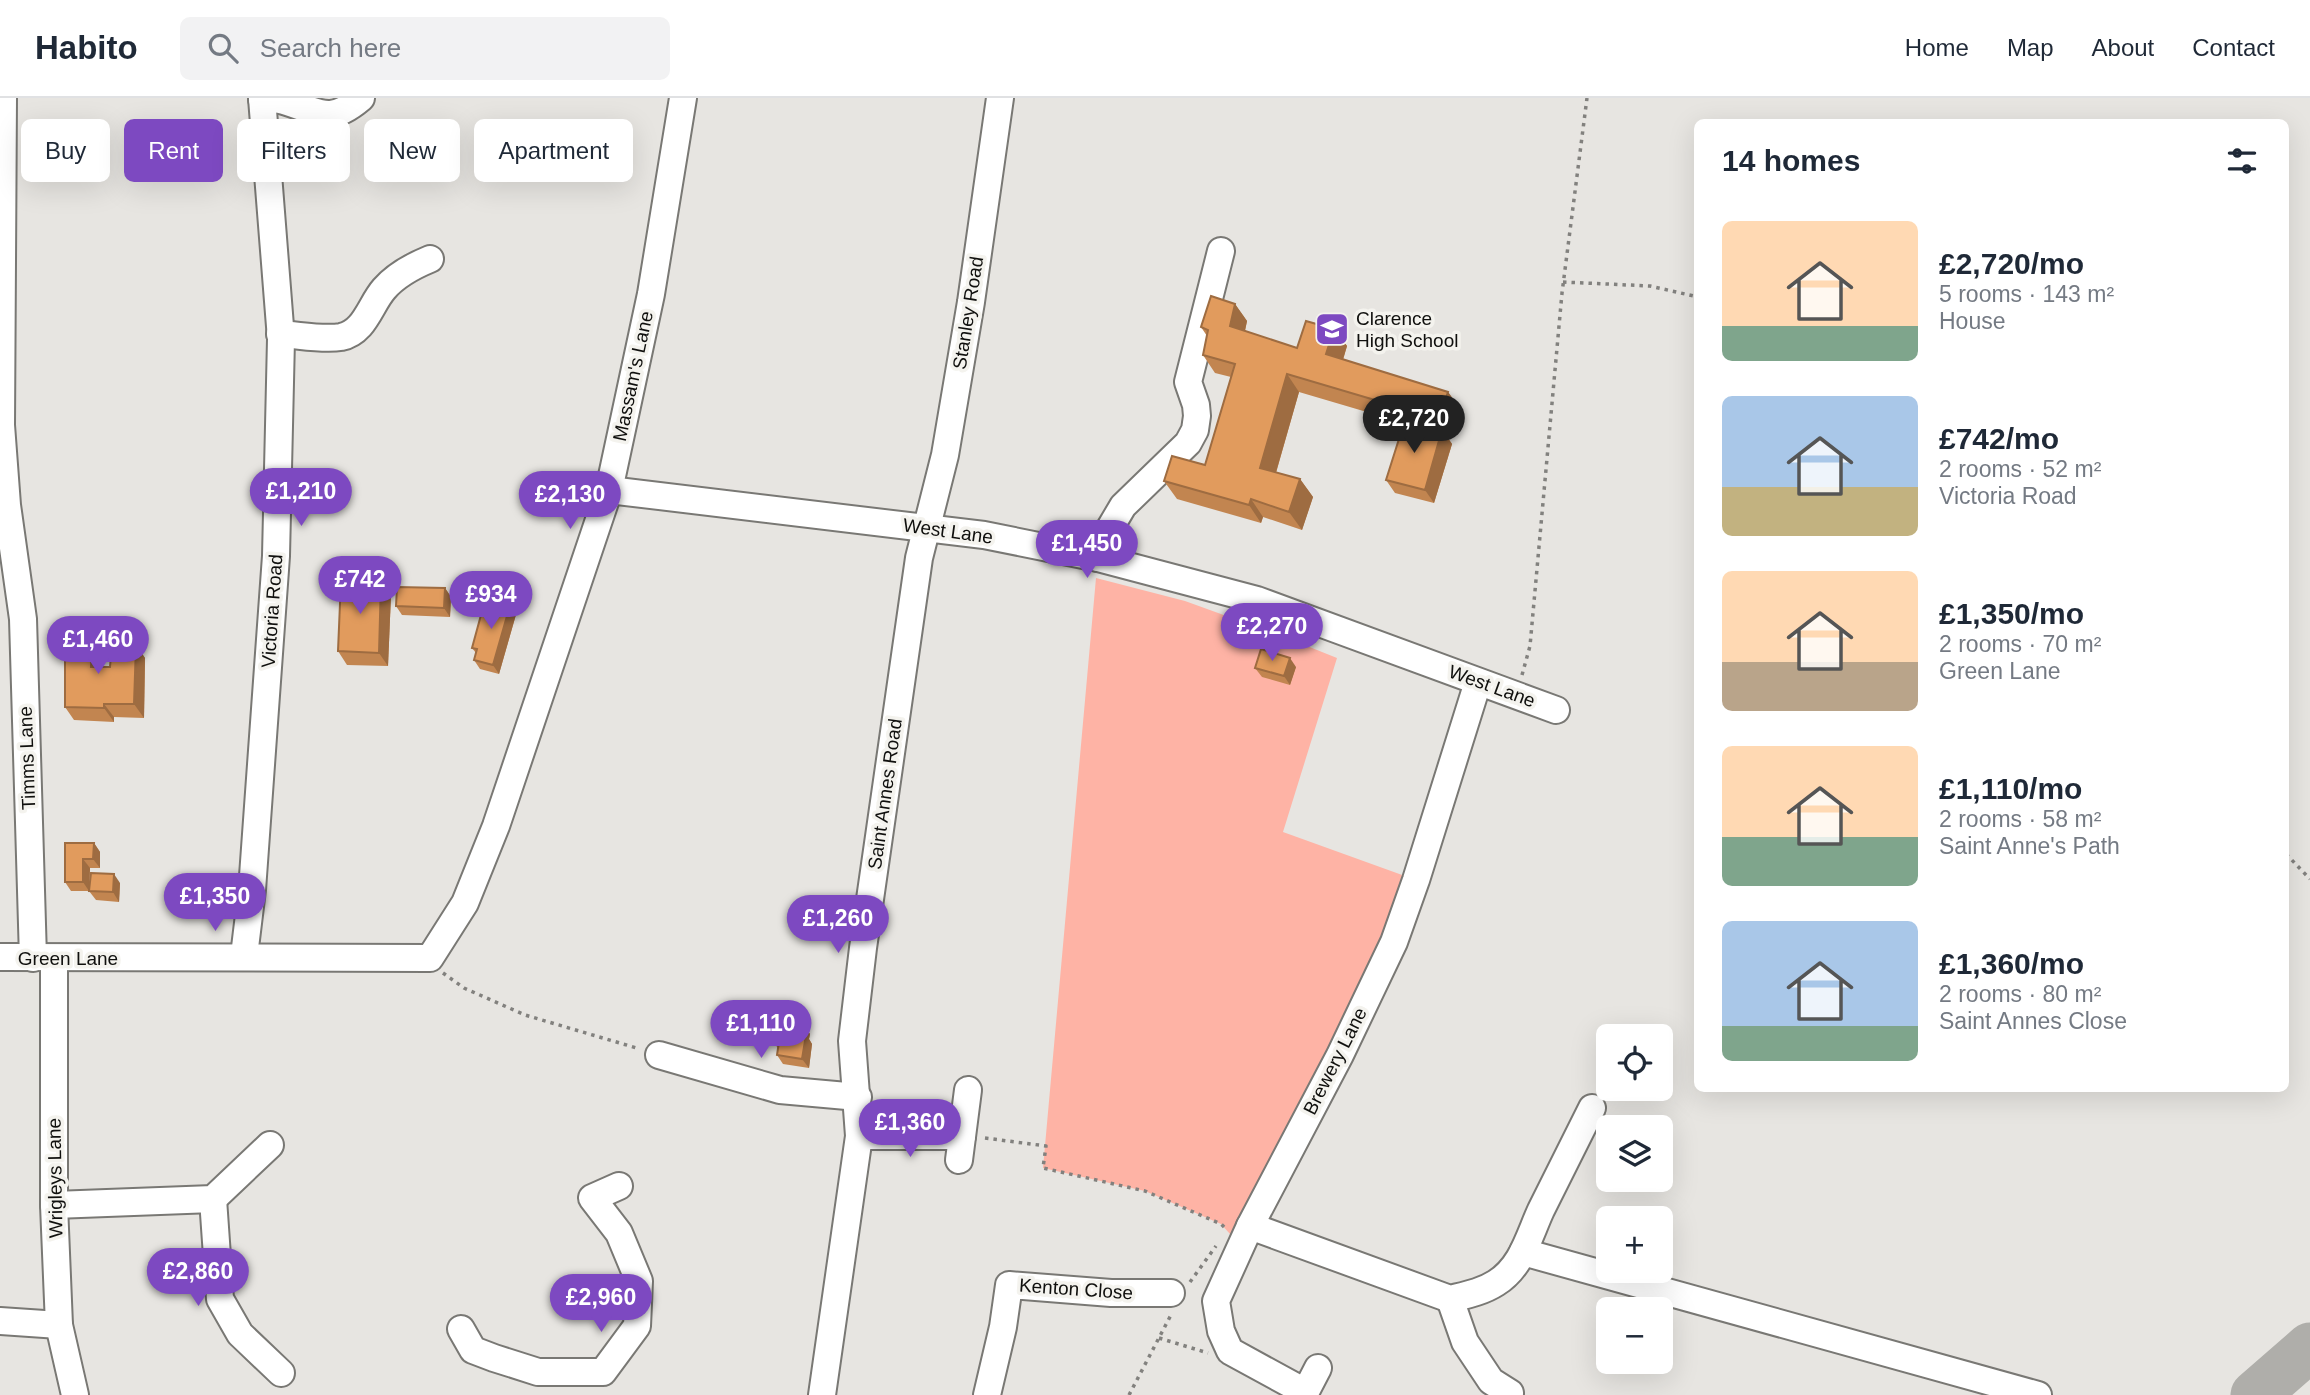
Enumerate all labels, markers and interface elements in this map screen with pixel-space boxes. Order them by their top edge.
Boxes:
search box [180,17,670,80]
text: Habito [35,29,138,66]
icon: search [204,29,242,67]
text: Search here [260,33,401,63]
text: Home [1905,34,1969,61]
text: Map [2007,34,2054,61]
text: About [2092,34,2154,61]
text: Contact [2192,34,2275,61]
chip: Buy [21,119,110,182]
chip: Rent [124,119,223,182]
chip: Filters [237,119,350,182]
chip: New [364,119,460,182]
chip: Apartment [474,119,633,182]
icon: filters [2223,142,2261,180]
text: 14 homes [1722,144,1860,177]
text: £2,720/mo [1939,247,2084,280]
icon: home [1778,249,1862,333]
street label: Stanley Road [949,255,987,371]
text: 5 rooms · 143 m² [1939,281,2114,307]
place label: Clarence High School [1356,308,1458,351]
text: House [1939,308,2005,334]
street label: Massam's Lane [609,309,657,443]
school or university icon: Clarence High School [1313,310,1351,348]
pin: £2,720 [1357,396,1471,455]
text: £2,720 [1379,405,1449,431]
text: £742/mo [1939,422,2059,455]
icon: home [1778,424,1862,508]
text: 2 rooms · 52 m² [1939,456,2101,482]
pin: £1,210 [244,468,358,528]
pin: £2,130 [513,472,627,531]
text: £1,210 [266,478,336,504]
text: £2,130 [535,481,605,507]
text: Victoria Road [1939,483,2077,509]
street label: West Lane [902,514,994,548]
pin: £1,450 [1030,520,1144,580]
text: £1,450 [1052,530,1122,556]
street label: Victoria Road [258,554,286,668]
pin: £742 [319,556,401,616]
text: £742 [334,566,386,592]
pin: £934 [450,572,532,631]
text: £934 [465,581,517,607]
text: £1,350/mo [1939,597,2084,630]
icon: home [1778,599,1862,683]
pin: £2,270 [1215,603,1329,663]
text: £2,270 [1237,613,1307,639]
pin: £1,460 [41,616,155,676]
text: £1,460 [63,626,133,652]
text: 2 rooms · 70 m² [1939,631,2101,657]
text: Green Lane [1939,658,2060,684]
street label: West Lane [1446,661,1538,711]
street label: Timms Lane [15,706,39,810]
street label: Saint Annes Road [864,717,906,871]
text: £1,110/mo [1939,772,2082,805]
icon: home [1778,774,1862,858]
text: 2 rooms · 58 m² [1939,806,2101,832]
text: Saint Anne's Path [1939,833,2120,859]
pin: £1,350 [158,874,272,933]
text: £1,350 [180,883,250,909]
pin: £1,260 [781,896,895,955]
text: £1,260 [803,905,873,931]
text: £1,360/mo [1939,947,2084,980]
street label: Green Lane [18,948,118,969]
icon: home [1778,949,1862,1033]
text: 2 rooms · 80 m² [1939,981,2101,1007]
pin: £1,110 [704,1000,818,1060]
street label: Brewery Lane [1299,1004,1371,1118]
text: Saint Annes Close [1939,1008,2127,1034]
text: £1,110 [726,1010,796,1036]
map controls [1596,1024,1673,1374]
button: locate [1596,1024,1673,1101]
pin: £1,360 [853,1100,967,1159]
text: £1,360 [875,1109,945,1135]
button: layers [1596,1115,1673,1192]
street label: Wrigleys Lane [43,1118,67,1238]
button: + [1596,1206,1673,1283]
pin: £2,860 [141,1248,255,1308]
text: £2,860 [163,1258,233,1284]
pin: £2,960 [544,1274,658,1334]
street label: Kenton Close [1018,1275,1134,1303]
text: £2,960 [566,1284,636,1310]
button: − [1596,1297,1673,1374]

